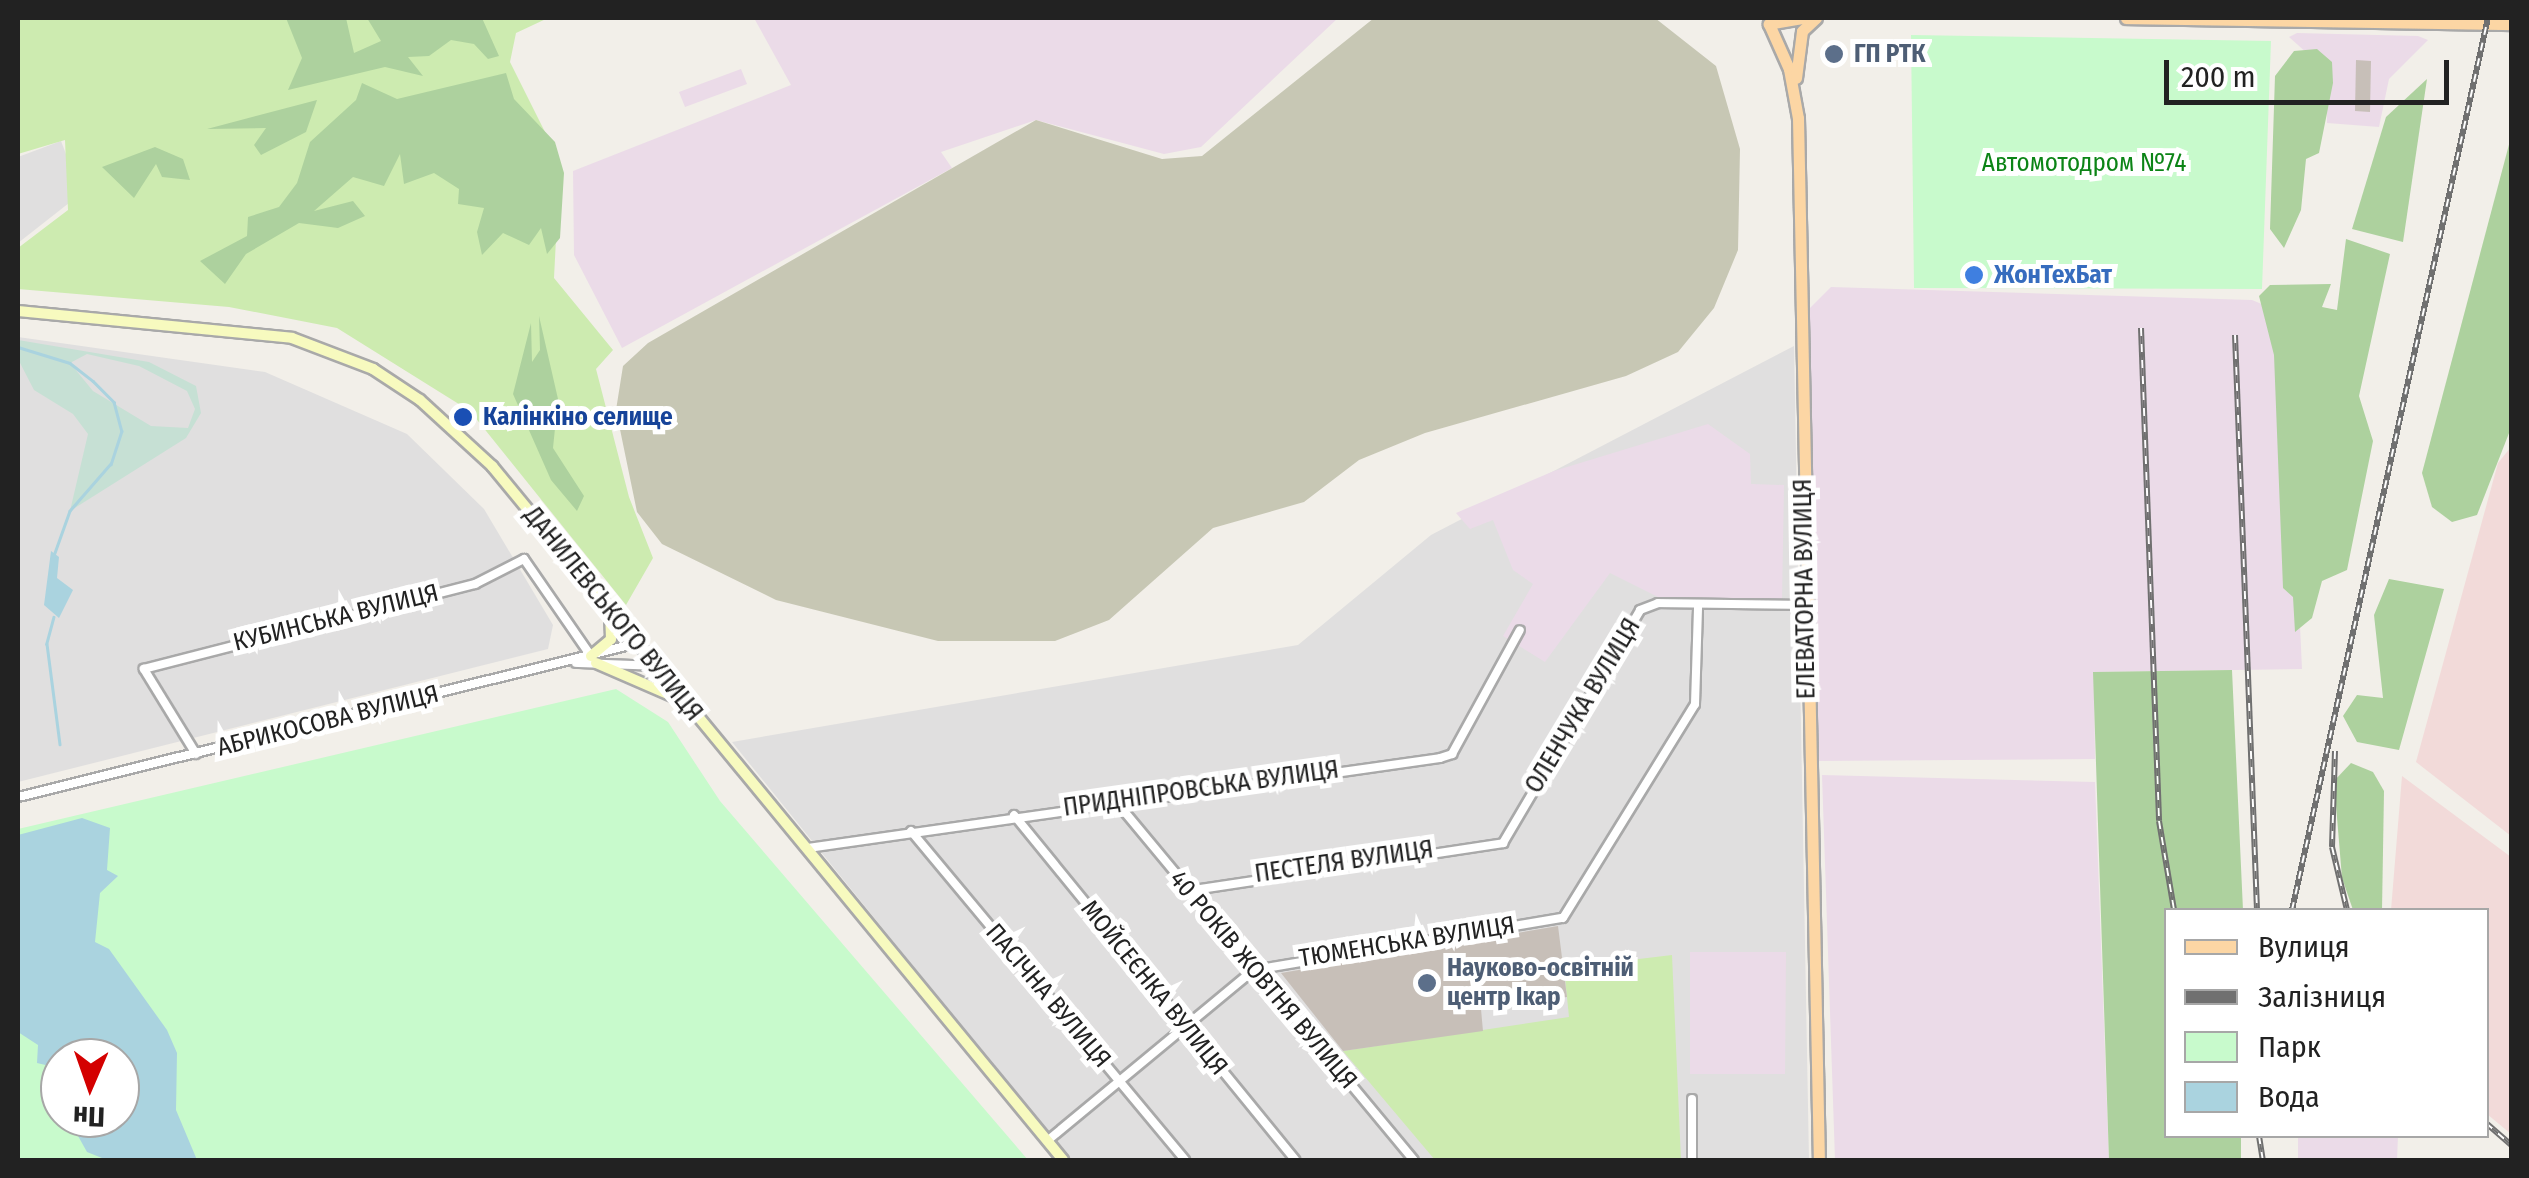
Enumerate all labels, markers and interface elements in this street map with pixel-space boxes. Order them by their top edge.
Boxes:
place label: ГП РТК [1854,39,1925,69]
scale bar [2169,40,2454,102]
marker: ГП РТК [1823,43,1845,65]
text: 200 m [2181,59,2256,95]
park label: Автомотодром №74 [1982,148,2186,178]
place label: ЖонТехБат [1994,260,2112,290]
marker: ЖонТехБат [1963,264,1985,286]
place label: Калінкіно селище [483,402,673,432]
marker: Калінкіно селище [452,406,474,428]
street label: ЕЛЕВАТОРНА ВУЛИЦЯ [1788,478,1822,700]
street label: ДАНИЛЕВСЬКОГО ВУЛИЦЯ [517,501,709,727]
street label: КУБИНСЬКА ВУЛИЦЯ [230,578,442,658]
street label: ОЛЕНЧУКА ВУЛИЦЯ [1519,613,1647,799]
street label: АБРИКОСОВА ВУЛИЦЯ [214,679,442,763]
street label: ПРИДНІПРОВСЬКА ВУЛИЦЯ [1061,755,1341,823]
street label: ПЕСТЕЛЯ ВУЛИЦЯ [1253,835,1435,889]
street label: 40 РОКІВ ЖОВТНЯ ВУЛИЦЯ [1163,865,1363,1095]
street label: МОЙСЕЄНКА ВУЛИЦЯ [1074,895,1234,1081]
legend [2164,908,2489,1138]
street label: ТЮМЕНСЬКА ВУЛИЦЯ [1297,910,1517,974]
street label: ПАСІЧНА ВУЛИЦЯ [979,918,1117,1074]
text: Вулиця [2258,929,2350,965]
place label: Науково-освітній центр Ікар [1447,954,1634,1013]
marker: Науково-освітній центр Ікар [1416,972,1438,994]
text: Залізниця [2258,979,2386,1015]
text: Парк [2258,1029,2321,1065]
north arrow [40,1038,140,1138]
text: Вода [2258,1079,2320,1115]
text: Пн [73,1099,105,1134]

